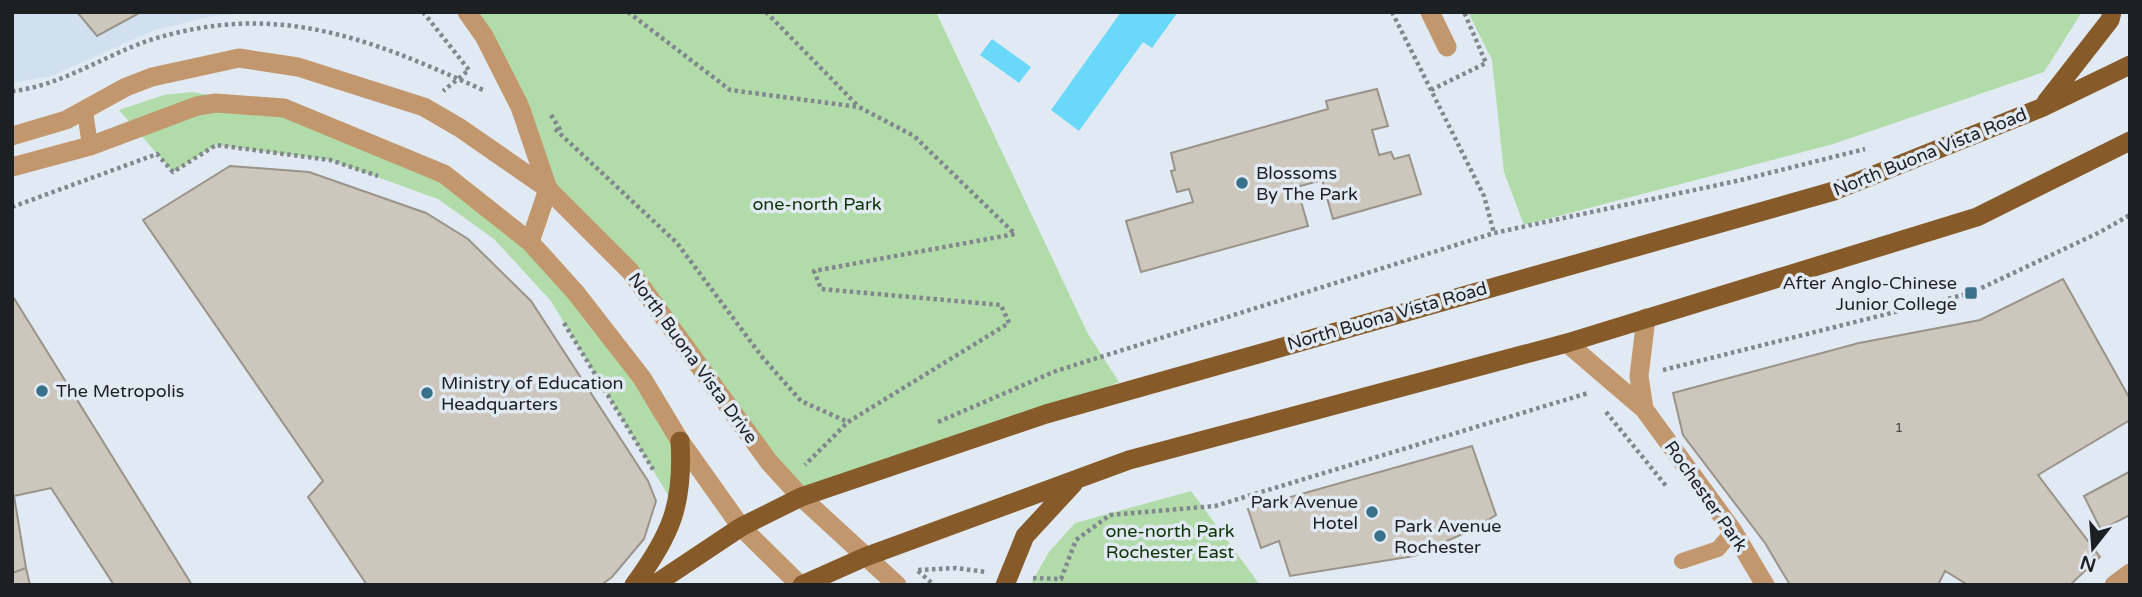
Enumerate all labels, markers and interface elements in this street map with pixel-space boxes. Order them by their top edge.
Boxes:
street label: North Buona Vista Road [1830,103,2030,201]
place label: Blossoms By The Park [1256,162,1358,205]
marker: Blossoms By The Park [1234,175,1250,191]
park label: one-north Park [752,193,882,215]
street label: North Buona Vista Drive [624,268,762,448]
place label: After Anglo-Chinese Junior College [1782,272,1957,315]
street label: North Buona Vista Road [1285,277,1489,355]
marker: After Anglo-Chinese Junior College [1963,285,1979,301]
place label: Ministry of Education Headquarters [441,372,624,415]
place label: The Metropolis [56,380,184,402]
marker: The Metropolis [34,383,50,399]
marker: Ministry of Education Headquarters [419,385,435,401]
house number: 1 [1895,419,1903,436]
street label: Rochester Park [1660,436,1752,556]
place label: Park Avenue Hotel [1250,491,1358,534]
marker: Park Avenue Hotel [1364,504,1380,520]
north arrow [2058,513,2128,583]
place label: Park Avenue Rochester [1394,515,1502,558]
park label: one-north Park Rochester East [1105,520,1235,563]
marker: Park Avenue Rochester [1372,528,1388,544]
text: N [2078,551,2099,576]

